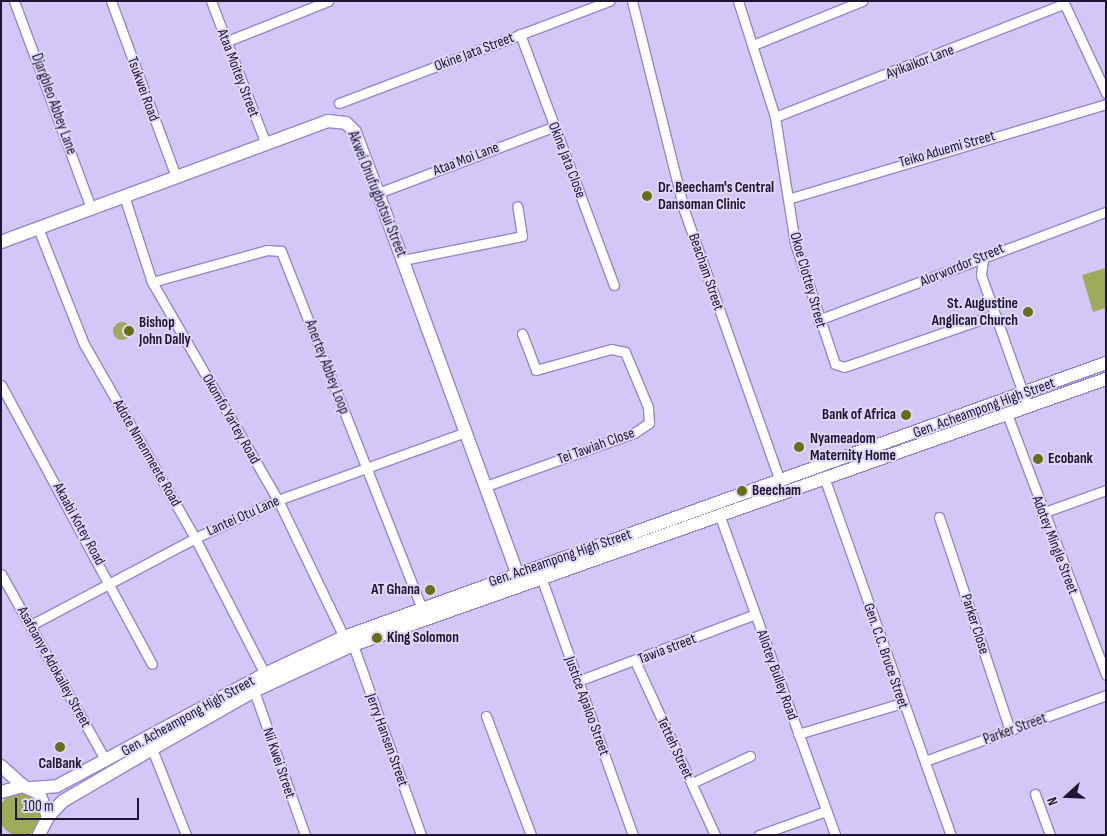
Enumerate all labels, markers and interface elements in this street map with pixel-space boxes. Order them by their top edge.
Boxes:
street label: Ataa Moitey Street [213,26,263,120]
street label: Okine Jata Street [432,29,516,75]
street label: Ayikaikor Lane [883,41,957,83]
street label: Djargbleo Abbey Lane [27,51,81,157]
street label: Tsukwei Road [123,54,163,124]
street label: Okine Jata Close [544,119,590,201]
street label: Teiko Aduemi Street [897,127,997,171]
street label: Akwei Onufugbotsui Street [344,129,410,259]
street label: Ataa Moi Lane [431,138,501,180]
place label: Dr. Beecham's Central Dansoman Clinic [658,178,774,213]
marker: Dr. Beecham's Central Dansoman Clinic [640,189,654,203]
street label: Okoe Clottey Street [786,230,830,330]
street label: Beacham Street [684,231,728,313]
street label: Alorwordor Street [917,239,1007,291]
place label: St. Augustine Anglican Church [932,294,1018,329]
marker: St. Augustine Anglican Church [1022,306,1034,318]
place label: Bishop John Dally [139,313,191,348]
street label: Anertey Abbey Loop [301,317,353,417]
marker: Bishop John Dally [123,325,135,337]
street label: Okomfo Yartey Road [198,371,264,467]
street label: Gen. Acheampong High Street [911,374,1057,442]
street label: Adote Nmenmeete Road [109,396,185,510]
place label: Bank of Africa [822,406,896,424]
marker: Bank of Africa [900,409,912,421]
street label: Tei Tawiah Close [555,424,637,468]
place label: Nyameadom Maternity Home [810,429,896,464]
marker: Nyameadom Maternity Home [792,440,806,454]
place label: Ecobank [1048,450,1093,468]
marker: Ecobank [1032,453,1044,465]
street label: Akaabi Kotey Road [49,480,109,568]
place label: Beecham [752,482,801,500]
marker: Beecham [736,485,748,497]
street label: Lantei Otu Lane [204,492,282,540]
street label: Adotey Mingle Street [1028,493,1082,597]
street label: Gen. Acheampong High Street [486,525,634,591]
place label: AT Ghana [371,581,420,599]
marker: AT Ghana [424,584,436,596]
street label: Parker Close [957,592,993,656]
street label: Gen. C.C. Bruce Street [859,601,913,711]
street label: Asafoanye Adokailey Street [13,603,95,731]
street label: Allotey Bulley Road [752,627,802,723]
place label: King Solomon [387,629,459,647]
street label: Tawia street [635,630,699,668]
marker: King Solomon [371,632,383,644]
street label: Justice Apaloo Street [561,654,613,758]
street label: Gen. Acheampong High Street [118,672,258,760]
street label: Jerry Hansen Street [362,691,412,789]
street label: Parker Street [981,709,1049,749]
street label: Tetteh Street [653,714,697,782]
street label: Nii Kwei Street [259,725,299,801]
marker: CalBank [54,741,66,753]
place label: CalBank [38,755,82,773]
north arrow [1042,771,1092,821]
scale bar [18,788,141,820]
text: N [1043,795,1062,808]
text: 100 m [23,797,54,816]

